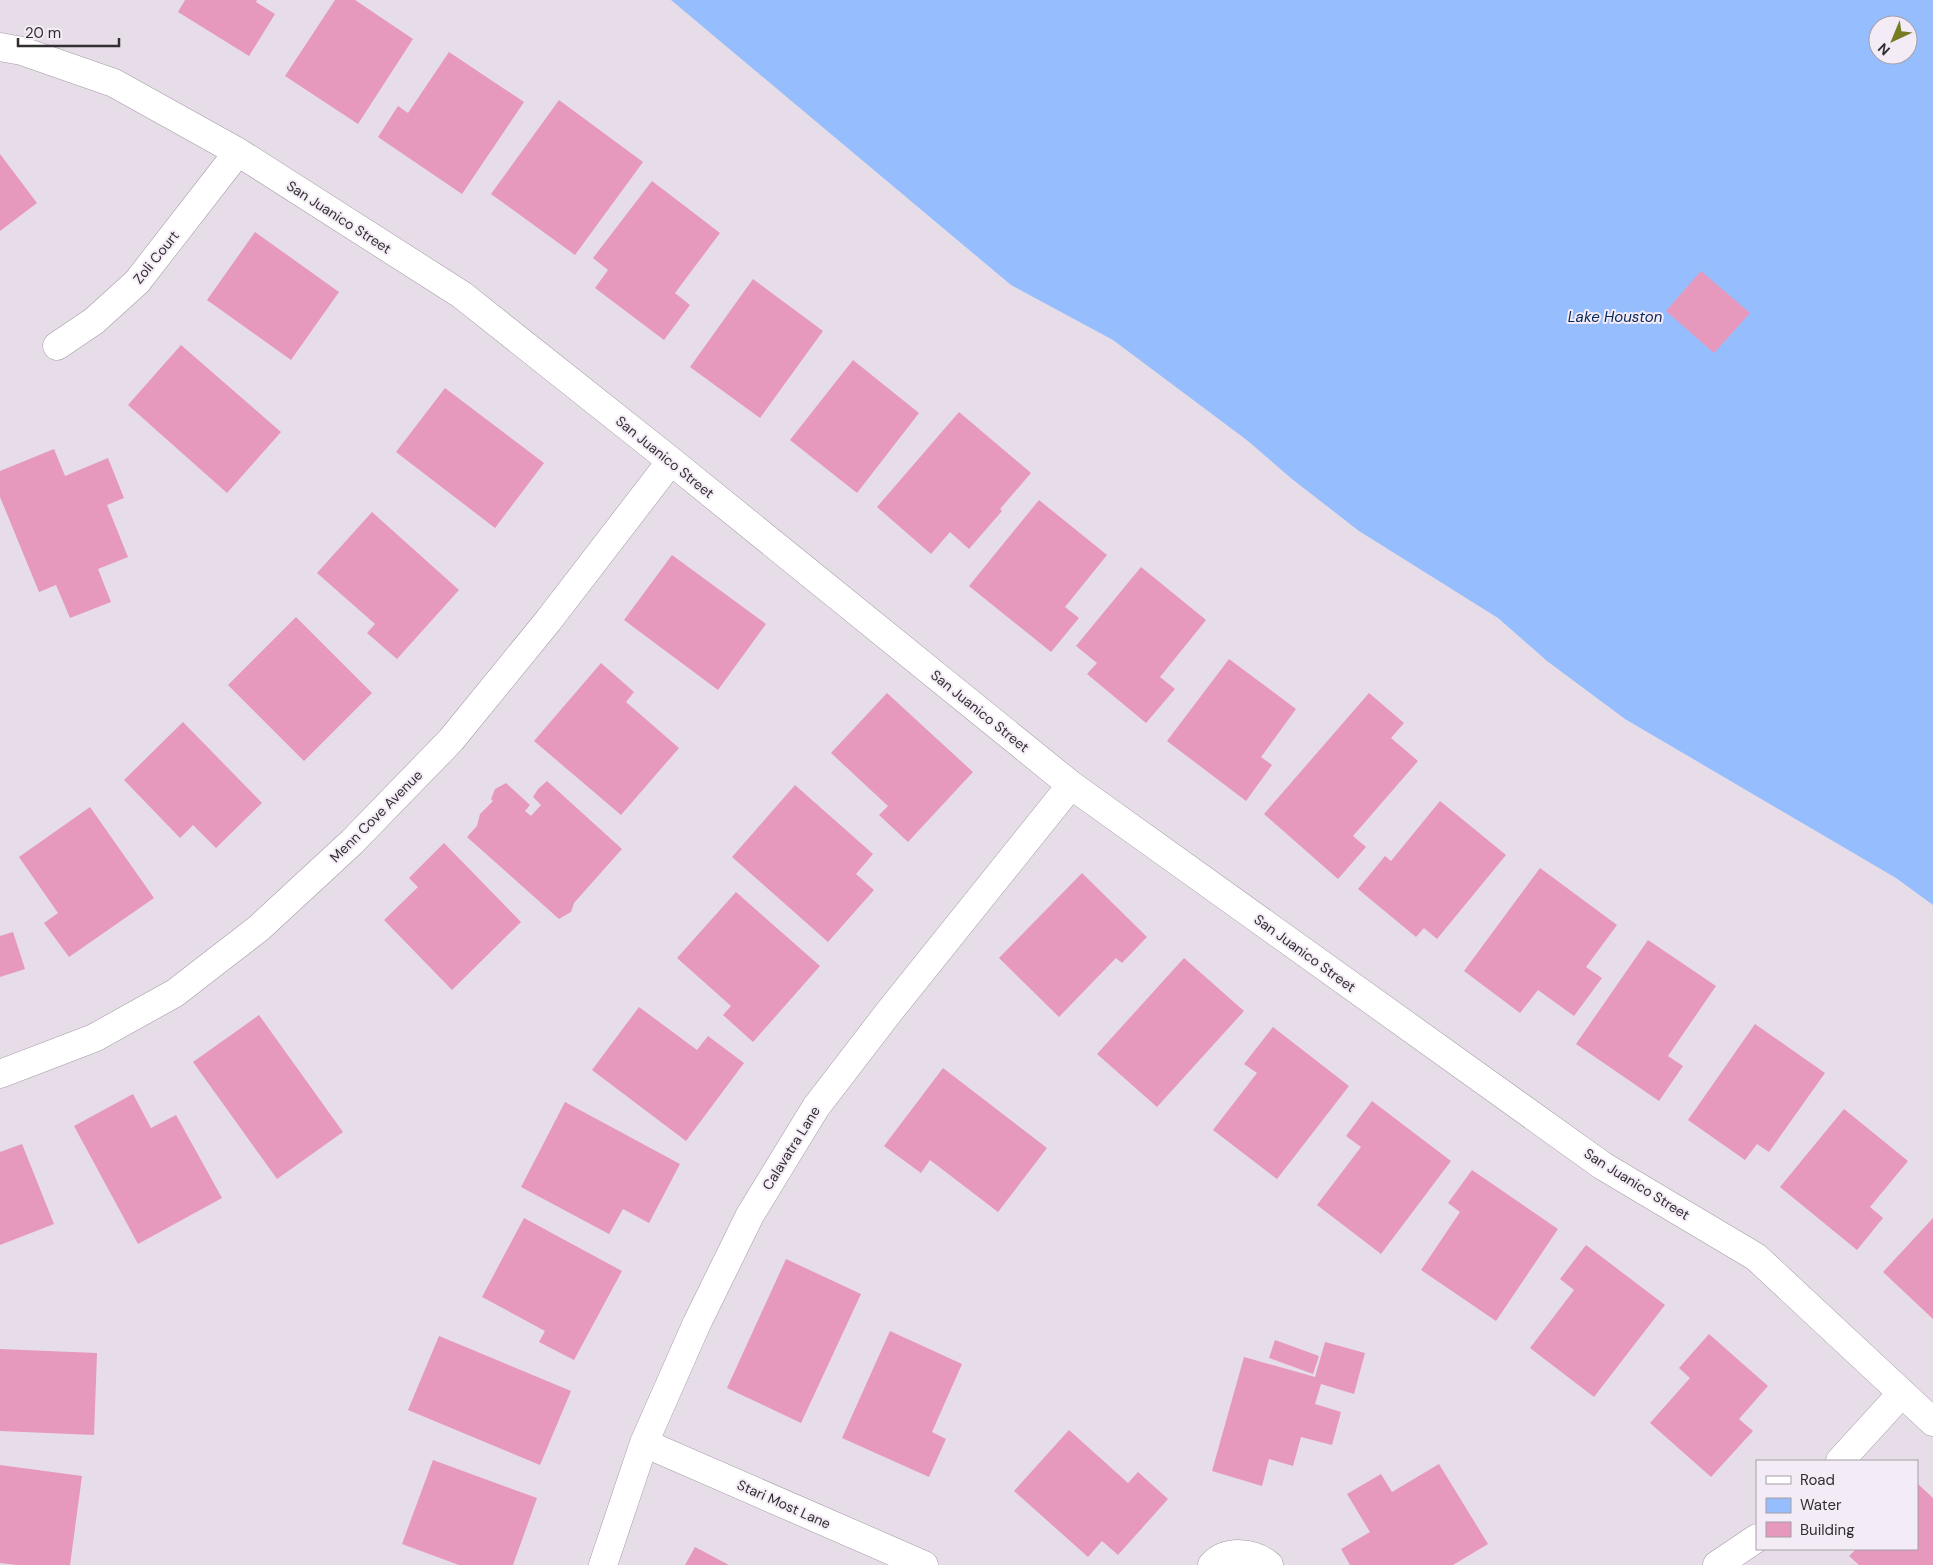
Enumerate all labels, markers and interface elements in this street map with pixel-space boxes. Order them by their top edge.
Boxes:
scale bar [18,15,119,47]
north arrow [1868,15,1918,65]
text: 20 m [25,23,61,43]
text: N [1874,39,1894,59]
street label: San Juanico Street [283,176,395,258]
street label: Zoli Court [129,227,183,287]
water label: Lake Houston [1568,307,1663,327]
street label: San Juanico Street [612,412,718,502]
street label: San Juanico Street [927,666,1033,756]
street label: Menn Cove Avenue [326,766,426,866]
street label: San Juanico Street [1251,910,1359,996]
street label: Calavatra Lane [758,1103,824,1193]
street label: San Juanico Street [1581,1144,1693,1224]
legend [1756,1460,1918,1550]
text: Road [1800,1470,1835,1490]
street label: Stari Most Lane [734,1475,834,1533]
text: Water [1800,1495,1842,1515]
text: Building [1800,1520,1855,1540]

